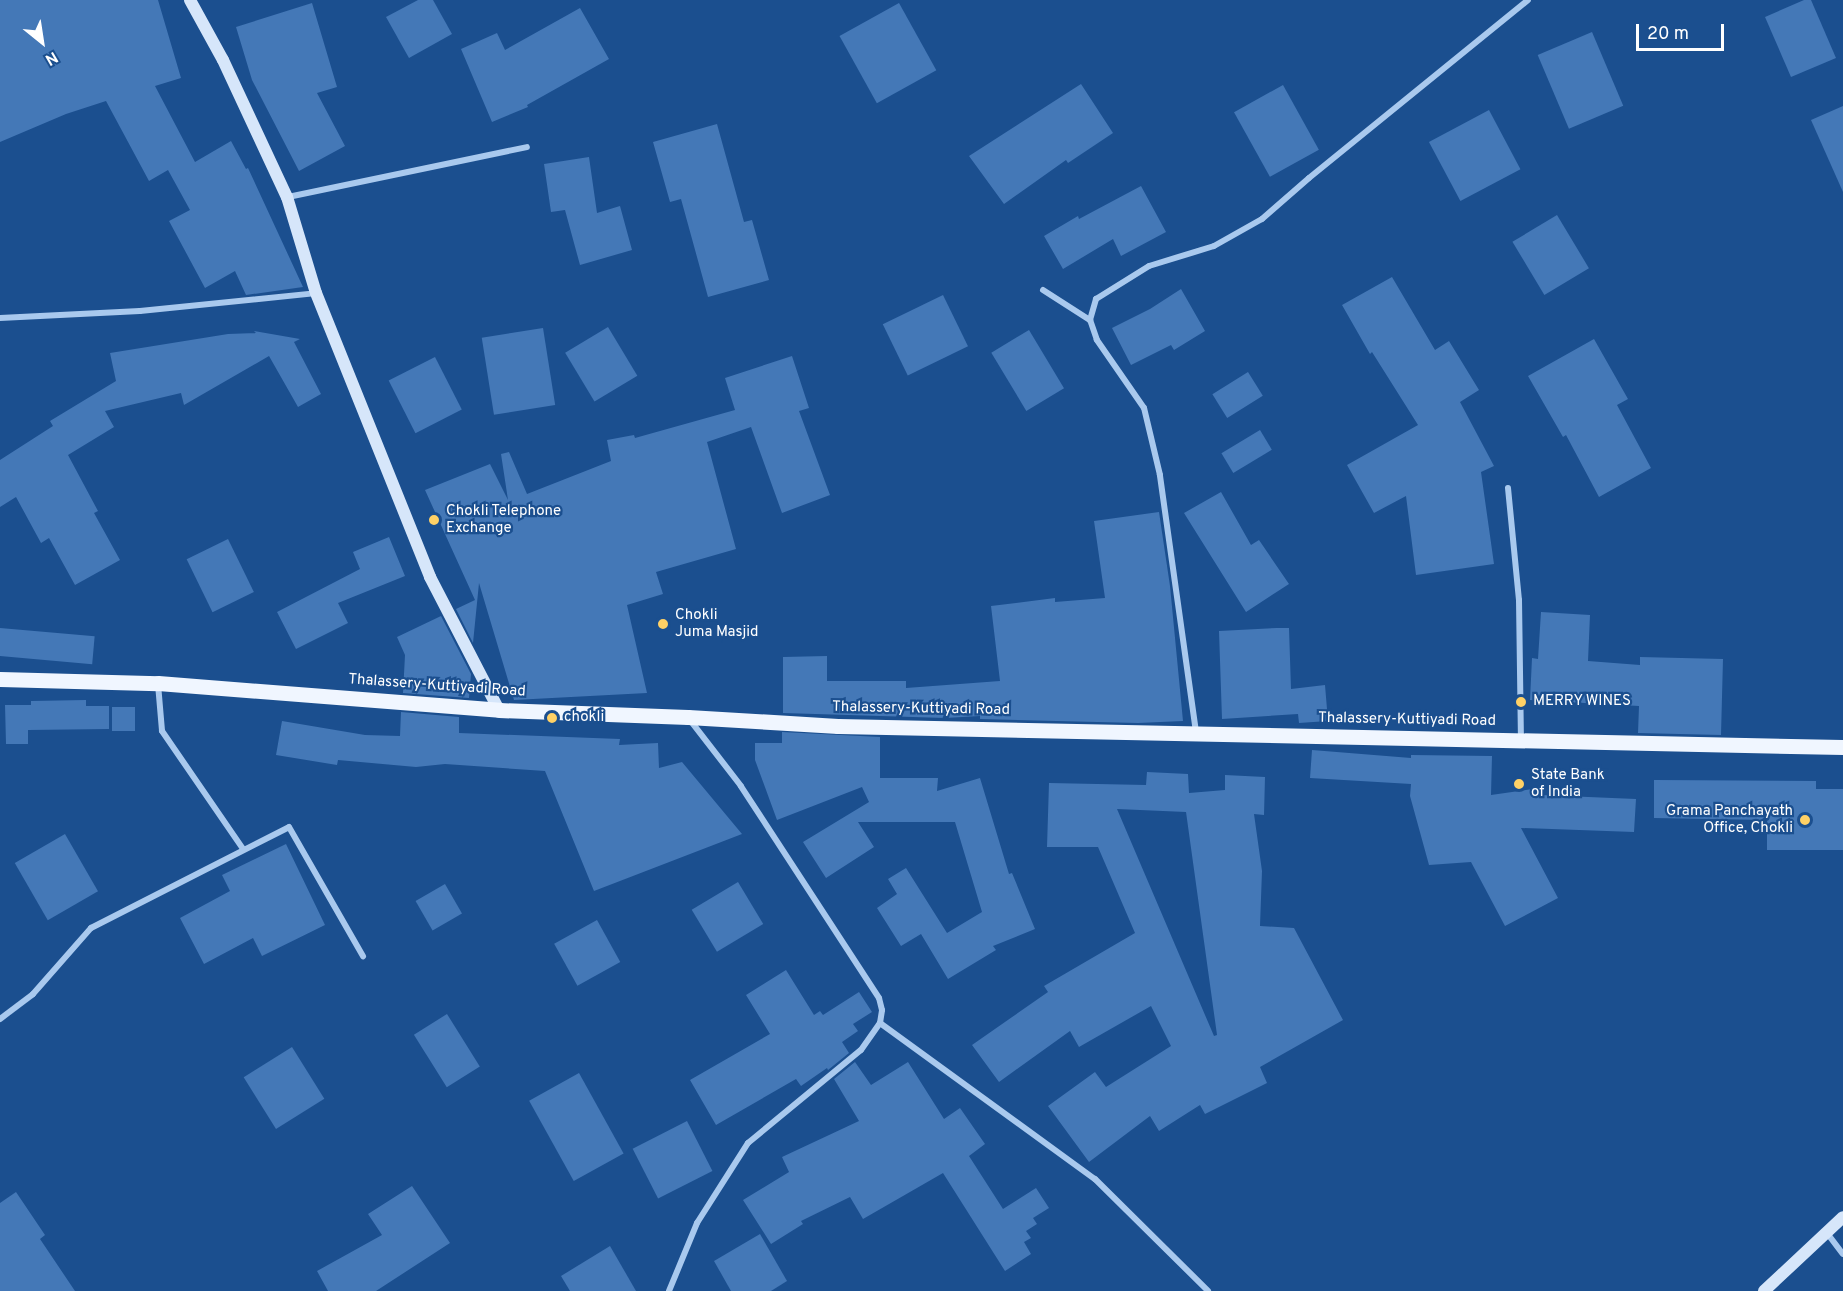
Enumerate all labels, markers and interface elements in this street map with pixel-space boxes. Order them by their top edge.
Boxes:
north arrow [12,12,72,72]
scale bar [1639,12,1728,50]
text: 20 m [1647,23,1689,46]
text: N [41,46,61,69]
place label: Chokli Telephone Exchange [446,502,562,537]
marker: Chokli Telephone Exchange [427,513,441,527]
place label: Chokli Juma Masjid [675,606,759,641]
marker: Chokli Juma Masjid [656,617,670,631]
street label: Thalassery-Kuttiyadi Road [348,671,526,701]
place label: MERRY WINES [1533,693,1632,711]
marker: MERRY WINES [1514,695,1528,709]
street label: Thalassery-Kuttiyadi Road [832,698,1010,720]
place label: chokli [564,709,604,727]
street label: Thalassery-Kuttiyadi Road [1318,709,1496,731]
marker: chokli [545,711,559,725]
place label: State Bank of India [1531,766,1605,801]
marker: State Bank of India [1512,777,1526,791]
place label: Grama Panchayath Office, Chokli [1666,802,1793,837]
marker: Grama Panchayath Office, Chokli [1798,813,1812,827]

